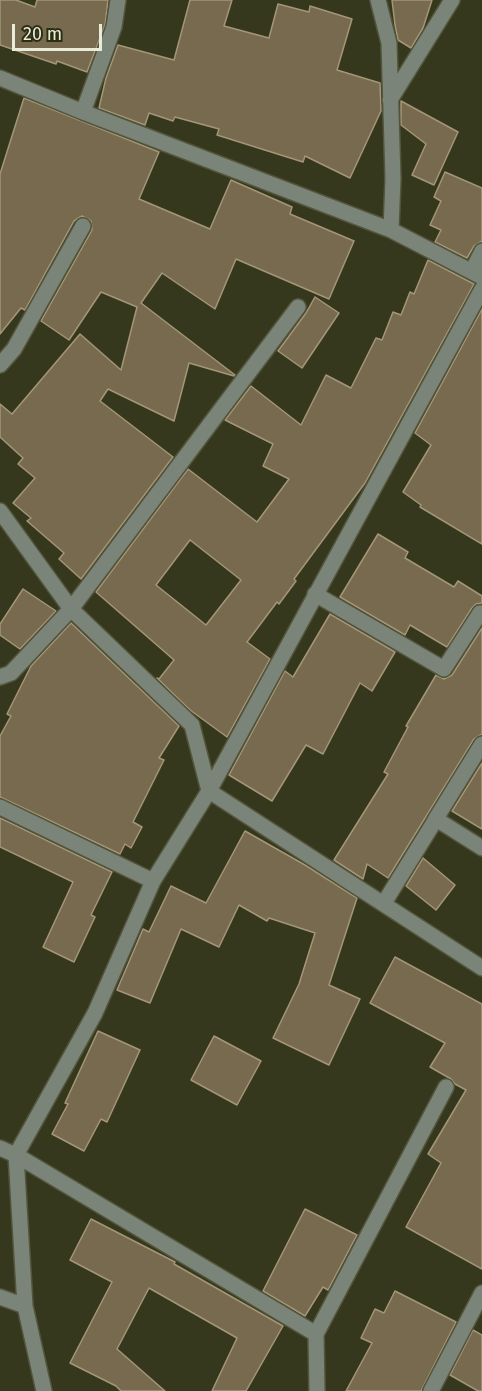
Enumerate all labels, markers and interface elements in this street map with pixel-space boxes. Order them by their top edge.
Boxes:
scale bar [15,12,105,50]
text: 20 m [23,23,62,45]

